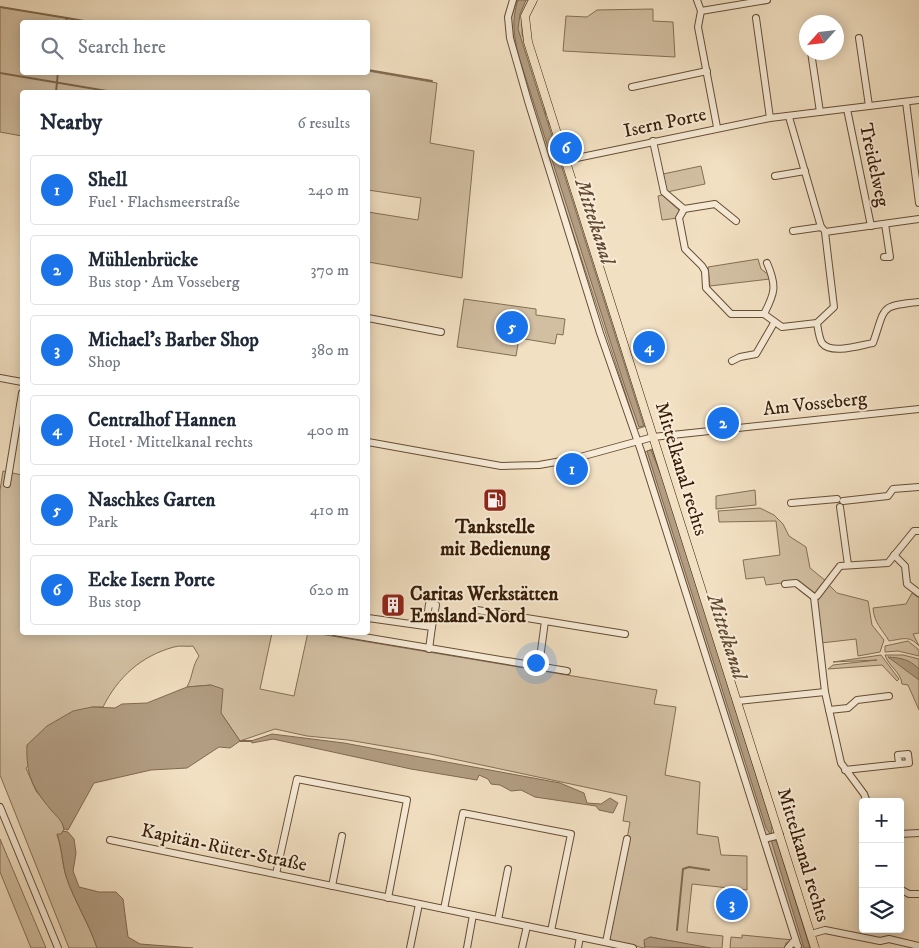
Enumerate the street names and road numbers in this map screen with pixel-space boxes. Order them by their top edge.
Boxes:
street label: Isern Porte [622,103,709,143]
street label: Treidelweg [854,121,894,209]
street label: Am Vosseberg [762,387,869,421]
street label: Mittelkanal rechts [650,399,712,539]
street label: Mittelkanal rechts [772,785,834,925]
street label: Kapitän-Rüter-Straße [139,819,309,877]

